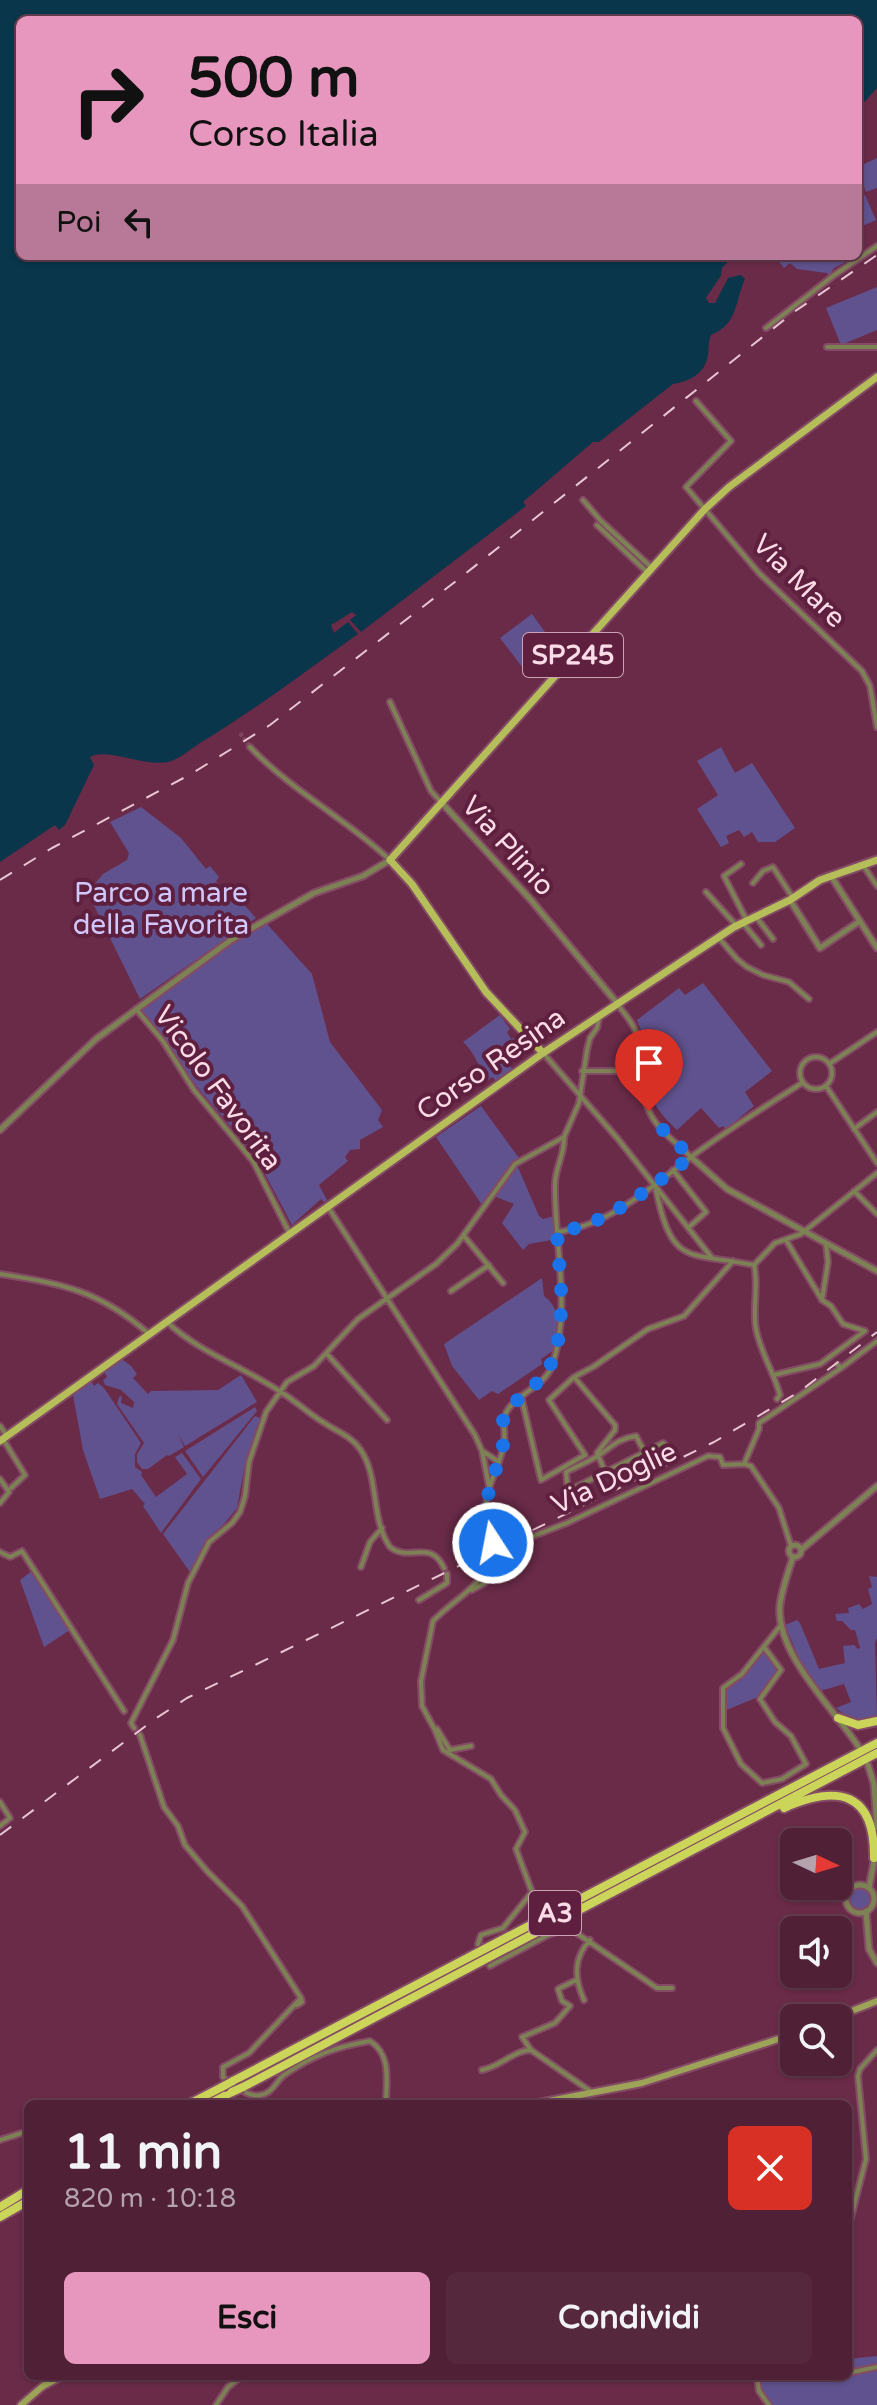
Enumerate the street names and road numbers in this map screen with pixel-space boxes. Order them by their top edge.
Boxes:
street label: Via Mare [745,527,853,635]
road number: SP245 [523,633,623,677]
street label: Via Plinio [454,789,562,903]
street label: Vicolo Favorita [147,999,289,1177]
street label: Corso Resina [410,1000,572,1128]
street label: Via Doglie [546,1434,682,1522]
road number: A3 [529,1891,581,1935]

